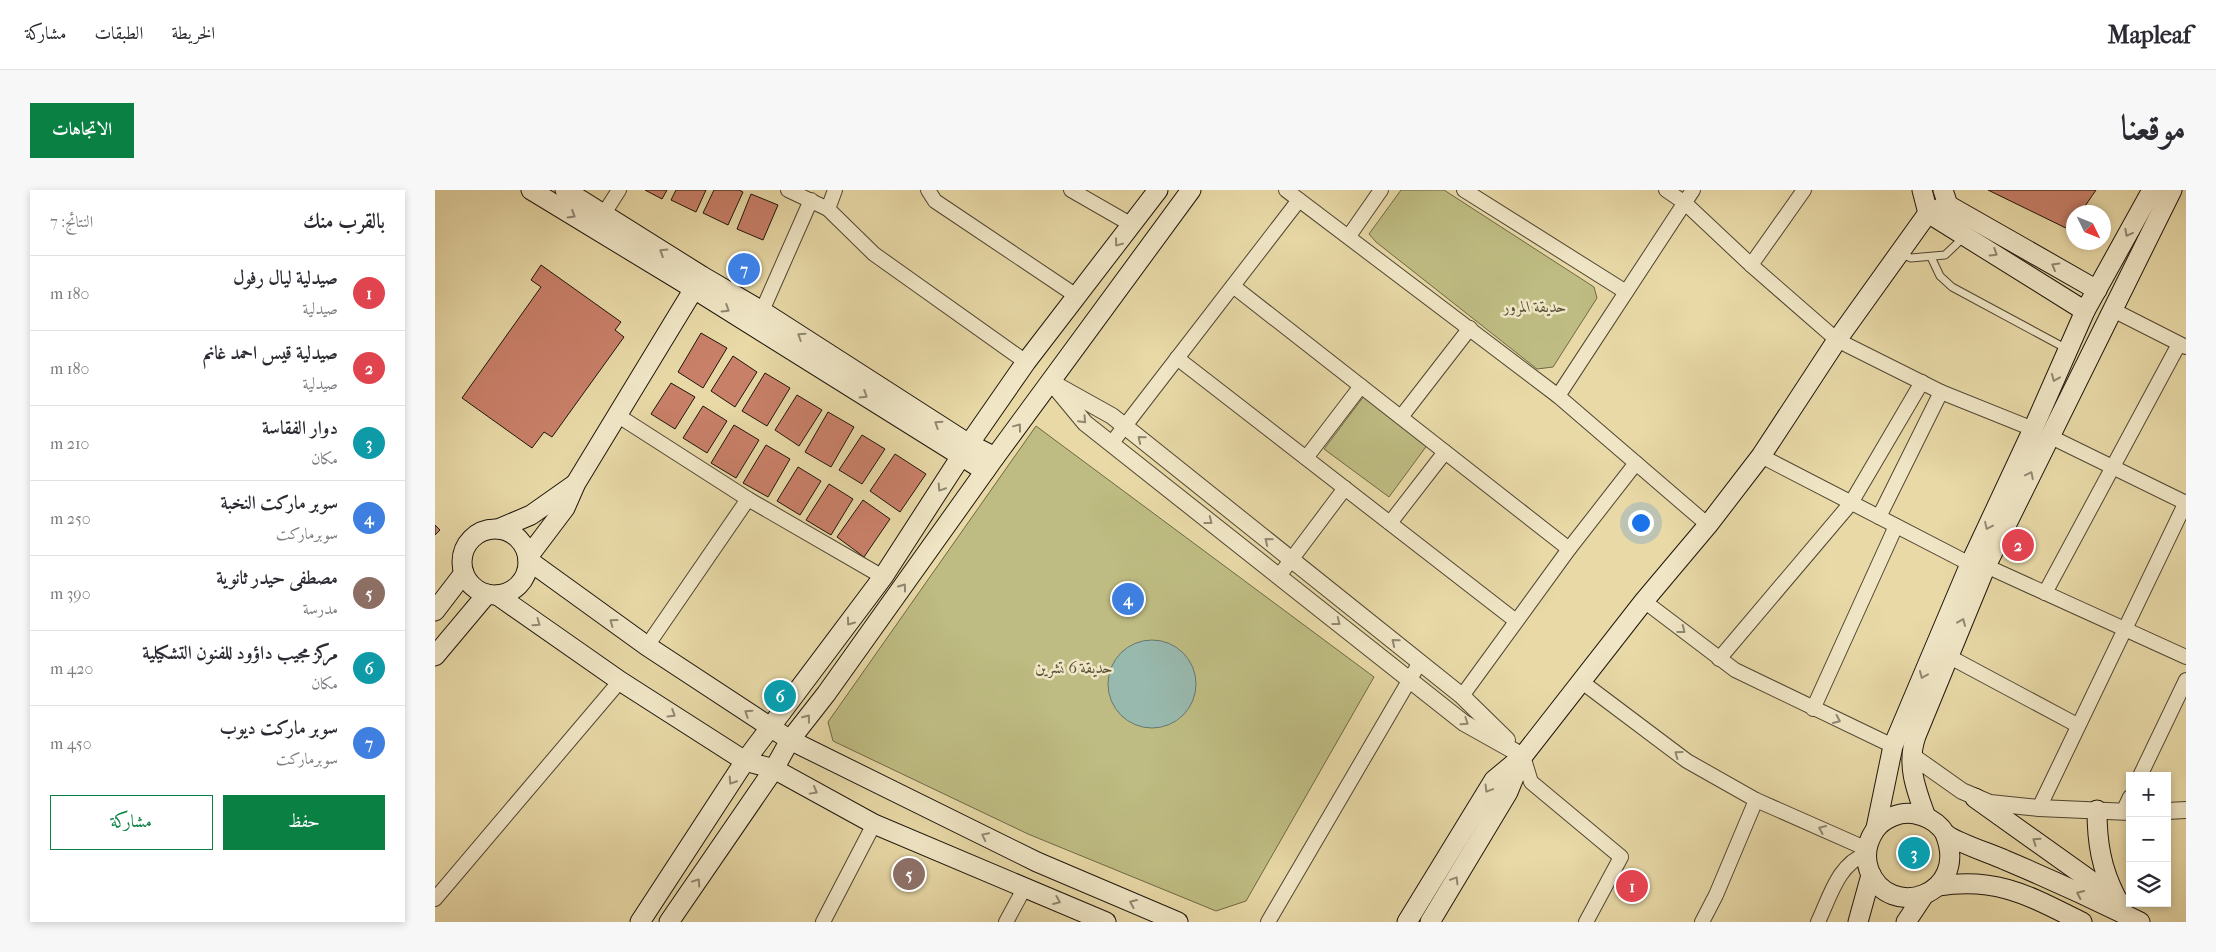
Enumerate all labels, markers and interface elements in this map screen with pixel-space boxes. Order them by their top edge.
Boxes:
text: Mapleaf [2108,21,2191,49]
text: مشاركة [25,23,66,44]
text: الطبقات [94,23,143,44]
text: الخريطة [171,23,215,44]
button: الاتجاهات [30,103,134,158]
text: موقعنا [2121,107,2186,148]
north arrow [2066,205,2111,250]
text: بالقرب منك [303,209,385,233]
one-way arrow [567,209,576,219]
text: النتائج: 7 [50,212,93,231]
one-way arrow [2125,228,2135,237]
one-way arrow [1115,237,1124,247]
one-way arrow [1989,246,1998,256]
one-way arrow [659,248,668,258]
pin: 7 [728,250,760,288]
one-way arrow [2051,262,2060,272]
text: صيدلية ليال رفول [233,267,338,289]
text: 180 m [50,284,89,303]
text: 1 [366,284,372,303]
park label: حديقة المرور [1502,297,1567,317]
text: صيدلية [303,299,338,318]
one-way arrow [721,302,730,312]
one-way arrow [798,332,807,342]
text: صيدلية قيس احمد غانم [203,342,338,364]
text: 180 m [50,359,89,378]
text: 2 [365,359,373,378]
one-way arrow [2051,373,2062,382]
text: صيدلية [303,374,338,393]
one-way arrow [858,389,867,398]
one-way arrow [1077,414,1086,423]
text: دوار الفقاسة [262,417,338,439]
one-way arrow [934,421,944,430]
one-way arrow [1012,423,1021,433]
text: 210 m [50,434,89,453]
text: 3 [366,434,372,453]
one-way arrow [1138,437,1147,445]
text: مكان [311,449,338,468]
one-way arrow [2024,471,2034,480]
one-way arrow [938,482,947,492]
text: سوبر ماركت النخبة [220,492,338,514]
text: 250 m [50,509,91,528]
text: 4 [364,509,374,528]
your location [1628,510,1654,536]
one-way arrow [1203,516,1212,524]
one-way arrow [1984,521,1995,530]
text: سوبرماركت [276,524,338,543]
pin: 2 [2002,526,2034,564]
one-way arrow [1265,538,1274,546]
text: مصطفى حيدر ثانوية [216,567,338,589]
pin: 4 [1112,580,1144,618]
text: 390 m [50,584,91,603]
text: 5 [366,584,372,603]
one-way arrow [897,584,905,593]
text: مدرسة [303,599,338,618]
one-way arrow [847,616,855,625]
one-way arrow [1331,616,1340,624]
one-way arrow [531,617,541,626]
one-way arrow [1956,618,1967,627]
one-way arrow [609,619,619,628]
one-way arrow [1676,625,1685,633]
one-way arrow [1392,640,1401,648]
text: مركز مجيب داؤود للفنون التشكيلية [142,642,338,664]
park label: حديقة 6 تشرين [1035,658,1113,678]
text: 420 m [50,659,93,678]
text: 6 [365,659,373,678]
one-way arrow [1919,670,1930,679]
text: مكان [311,674,338,693]
pin: 6 [764,677,796,715]
one-way arrow [666,708,675,717]
one-way arrow [744,709,753,719]
one-way arrow [801,714,810,724]
one-way arrow [1832,714,1841,724]
one-way arrow [1459,716,1469,725]
text: سوبر ماركت ديوب [220,717,338,739]
text: 450 m [50,734,91,753]
text: 7 [365,734,373,753]
text: سوبرماركت [276,749,338,768]
one-way arrow [1674,751,1684,760]
map controls [2126,772,2171,907]
button: + [2126,772,2171,817]
one-way arrow [729,775,738,785]
one-way arrow [1485,784,1495,793]
one-way arrow [809,785,818,795]
button: مشاركة [50,795,213,850]
button: حفظ [223,795,385,850]
button: − [2126,817,2171,862]
one-way arrow [1818,824,1827,835]
one-way arrow [981,832,990,842]
pin: 3 [1898,834,1930,872]
one-way arrow [2032,838,2042,847]
pin: 5 [893,855,925,893]
button: layers [2126,862,2171,907]
pin: 1 [1616,867,1648,905]
one-way arrow [1449,877,1458,886]
one-way arrow [690,878,700,887]
one-way arrow [2076,889,2085,900]
one-way arrow [1052,894,1061,905]
one-way arrow [1129,898,1138,909]

